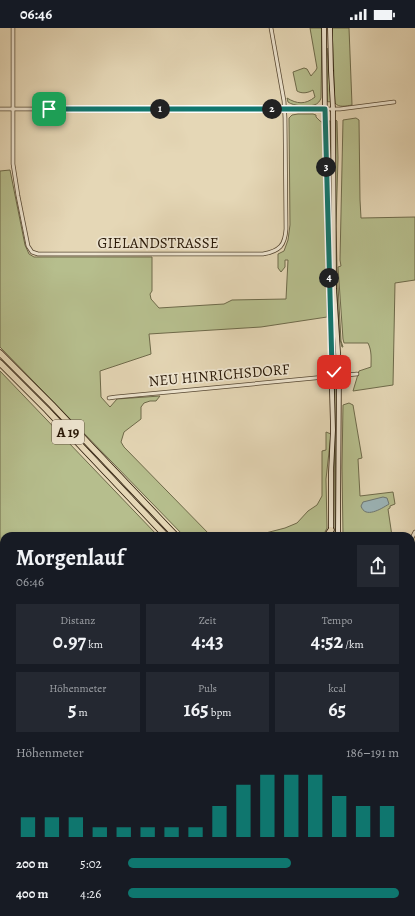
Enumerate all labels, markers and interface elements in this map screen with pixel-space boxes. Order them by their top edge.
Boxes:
text: 06:46 [20,4,52,24]
pin [32,92,66,126]
icon: arrive [38,98,60,120]
pin: 1 [150,99,170,119]
pin: 2 [262,99,282,119]
text: 1 [158,101,162,116]
text: 2 [269,101,275,116]
pin: 3 [316,157,336,177]
text: 3 [324,159,328,174]
street label: GIELANDSTRASSE [97,233,219,253]
pin: 4 [319,268,339,288]
text: 4 [326,270,332,285]
pin [317,355,351,389]
street label: NEU HINRICHSDORF [148,359,291,391]
icon: check [323,361,345,383]
road number: A 19 [52,420,84,444]
text: Morgenlauf [16,543,124,573]
button: share [357,545,399,587]
text: 06:46 [16,573,44,590]
text: Distanz [60,613,95,628]
text: Zeit [199,613,216,628]
text: Tempo [322,613,353,628]
text: 0.97 [53,628,86,655]
text: 4:43 [191,628,224,655]
text: 4:52 [311,628,343,655]
text: km [86,637,103,652]
text: /km [343,637,364,652]
text: Höhenmeter [49,681,106,696]
text: Puls [198,681,217,696]
text: kcal [328,681,346,696]
text: 5 [68,696,76,723]
text: 165 [184,696,209,723]
text: 65 [328,696,346,723]
text: m [76,705,88,720]
text: bpm [209,705,231,720]
text: Höhenmeter [16,744,84,761]
text: 186–191 m [346,744,399,761]
text: 200 m [16,855,49,872]
text: 5:02 [80,855,102,872]
text: 400 m [16,885,48,902]
text: 4:26 [80,885,101,902]

